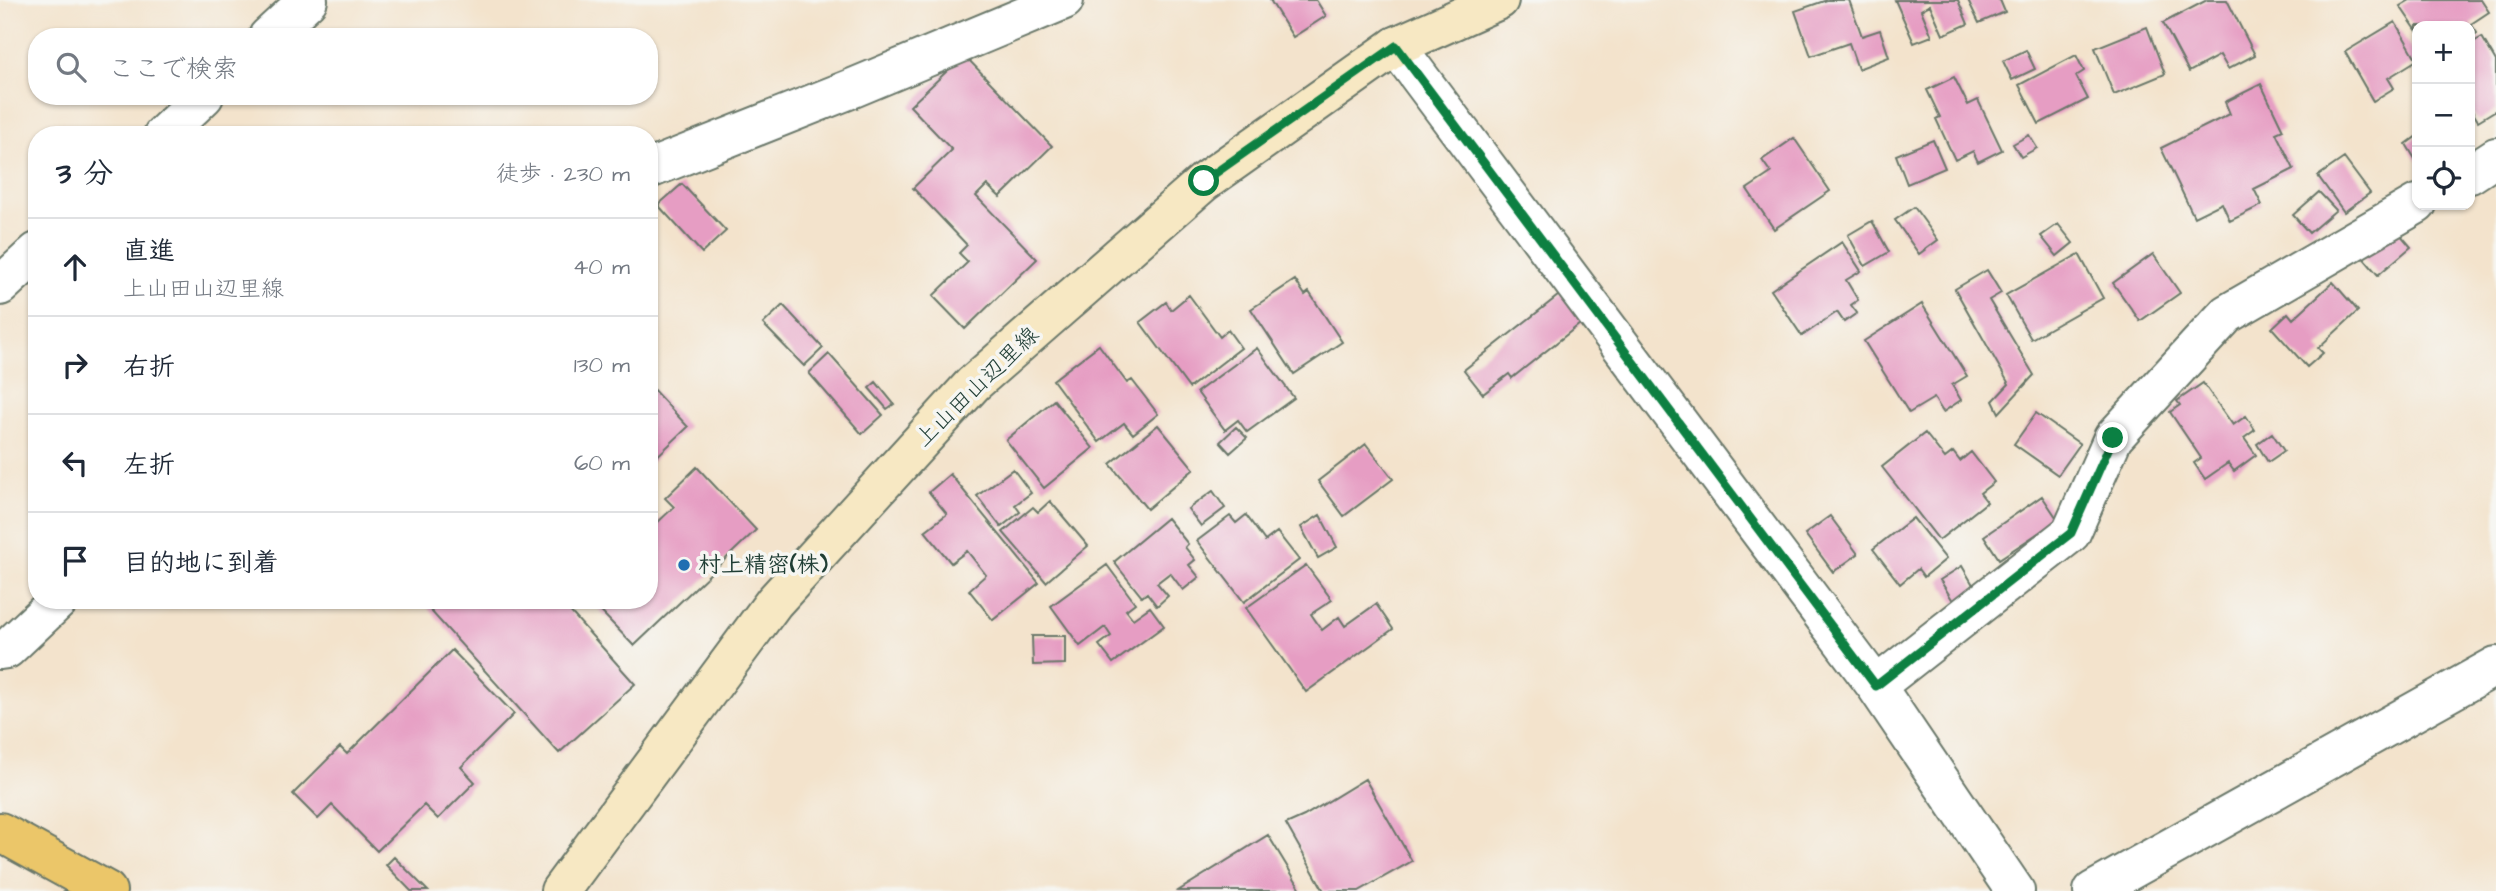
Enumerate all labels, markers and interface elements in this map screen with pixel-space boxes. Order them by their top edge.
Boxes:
map controls [2412,21,2475,210]
button: + [2412,21,2475,84]
search box [28,28,658,105]
icon: search [52,48,90,86]
text: ここで検索 [108,51,238,87]
button: − [2412,84,2475,147]
button: locate [2412,147,2475,210]
text: 3 分 [56,153,113,195]
text: 徒歩 · 230 m [496,158,630,190]
route start [1188,165,1219,196]
text: 直進 [123,233,175,269]
icon: ahead [56,248,94,286]
text: 40 m [573,251,630,283]
text: 上山田山辺里線 [123,273,284,305]
street label: 上山田山辺里線 [908,320,1046,454]
icon: right [56,346,94,384]
text: 右折 [123,349,175,385]
text: 130 m [574,349,630,381]
route end [2097,422,2128,453]
icon: left [56,444,94,482]
text: 左折 [123,447,175,483]
text: 60 m [574,447,630,479]
icon: arrive [56,542,94,580]
text: 目的地に到着 [123,545,279,581]
place label: 村上精密(株) [698,549,828,581]
marker: 村上精密(株) [676,557,692,573]

